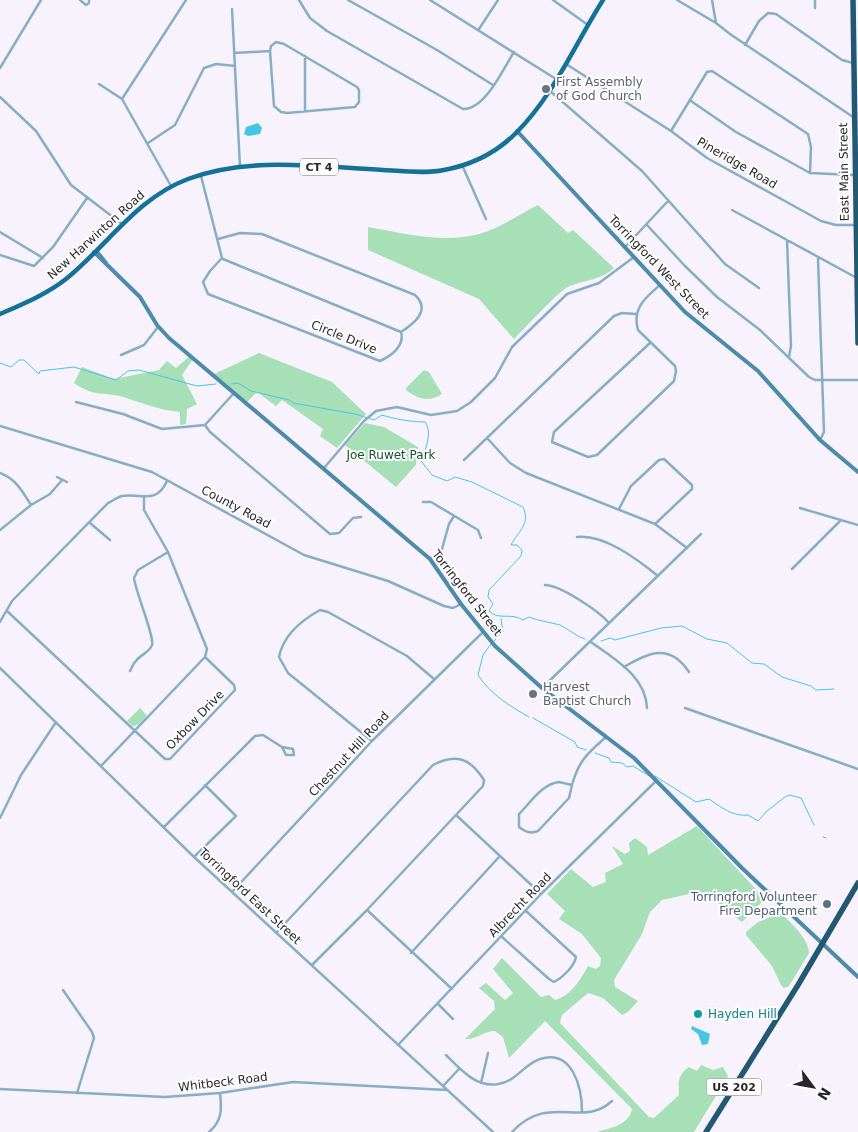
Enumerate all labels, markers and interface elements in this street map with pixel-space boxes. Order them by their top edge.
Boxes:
place label: First Assembly of God Church [556,75,643,103]
marker: First Assembly of God Church [540,83,552,95]
street label: East Main Street [836,122,852,221]
street label: Pineridge Road [694,134,780,192]
road number: CT 4 [300,158,338,176]
street label: New Harwinton Road [45,188,147,282]
street label: Torringford West Street [605,212,712,322]
street label: Circle Drive [309,317,379,357]
park label: Joe Ruwet Park [345,448,436,462]
street label: County Road [199,483,273,531]
street label: Torringford Street [429,547,505,639]
place label: Harvest Baptist Church [543,680,631,708]
street label: Oxbow Drive [163,687,227,753]
marker: Harvest Baptist Church [527,688,539,700]
street label: Chestnut Hill Road [306,709,392,799]
street label: Torringford East Street [195,844,304,947]
street label: Albrecht Road [486,870,554,940]
place label: Torringford Volunteer Fire Department [690,890,817,918]
marker: Torringford Volunteer Fire Department [821,898,833,910]
place label: Hayden Hill [708,1007,777,1021]
marker: Hayden Hill [692,1008,704,1020]
north arrow [788,1062,838,1112]
street label: Whitbeck Road [177,1070,269,1094]
road number: US 202 [706,1078,762,1096]
text: N [814,1085,834,1103]

